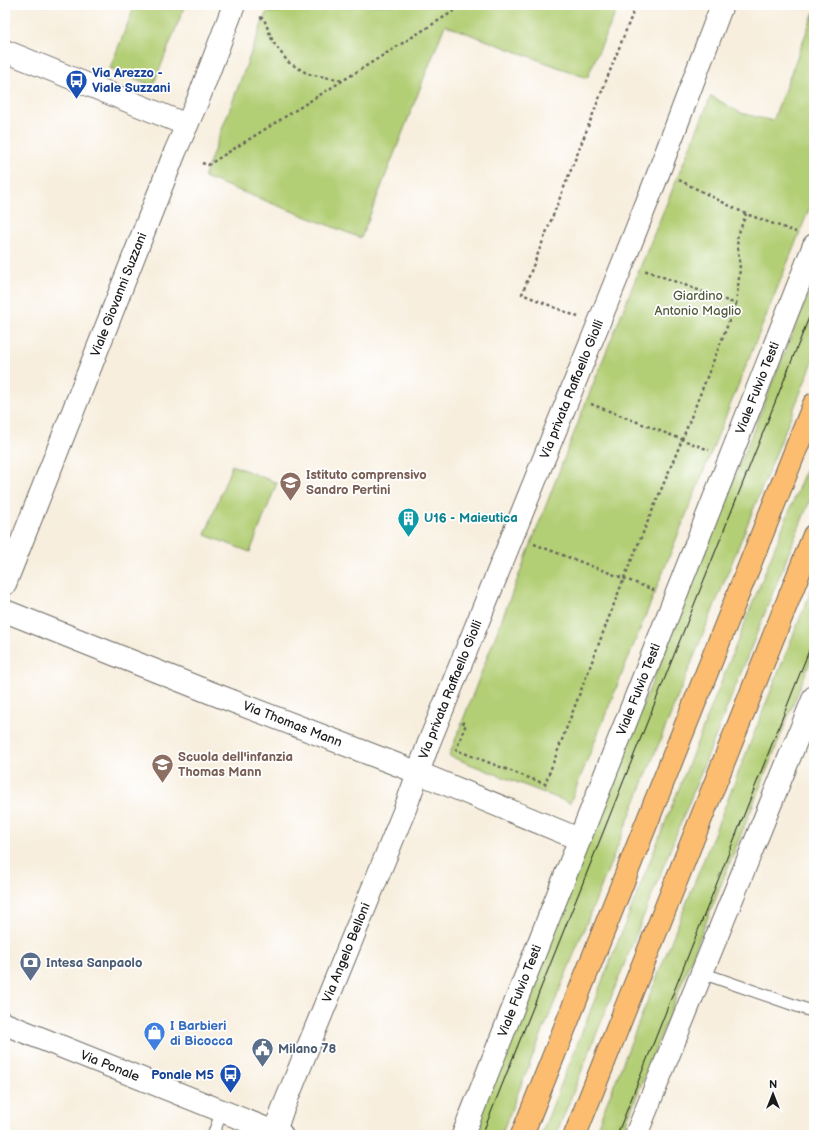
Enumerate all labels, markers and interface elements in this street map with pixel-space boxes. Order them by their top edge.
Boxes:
place label: Via Arezzo - Viale Suzzani [92,65,170,96]
bus stop icon: Via Arezzo - Viale Suzzani [63,67,89,100]
street label: Viale Giovanni Suzzani [87,230,151,359]
park label: Giardino Antonio Maglio [655,288,741,319]
street label: Via privata Raffaello Giolli [537,317,607,461]
street label: Viale Fulvio Testi [732,340,783,436]
place label: Istituto comprensivo Sandro Pertini [306,467,427,498]
school or university icon: Istituto comprensivo Sandro Pertini [277,469,303,502]
building icon: U16 - Maieutica [395,505,421,538]
place label: U16 - Maieutica [424,510,518,526]
street label: Via privata Raffaello Giolli [416,618,486,761]
street label: Viale Fulvio Testi [613,641,664,738]
street label: Via Thomas Mann [241,698,344,751]
place label: Scuola dell'infanzia Thomas Mann [178,749,293,780]
school or university icon: Scuola dell'infanzia Thomas Mann [150,751,176,784]
street label: Via Angelo Belloni [319,900,374,1005]
street label: Viale Fulvio Testi [494,942,545,1039]
bank icon: Intesa Sanpaolo [18,950,44,983]
place label: Intesa Sanpaolo [46,955,142,971]
place label: I Barbieri di Bicocca [170,1018,233,1049]
shop icon: I Barbieri di Bicocca [141,1020,167,1053]
public building icon: Milano 78 [249,1036,275,1069]
place label: Milano 78 [278,1041,336,1057]
street label: Via Ponale [78,1047,142,1085]
bus stop icon: Ponale M5 [217,1062,243,1095]
place label: Ponale M5 [151,1067,214,1083]
north arrow [753,1074,793,1114]
text: N [769,1078,777,1091]

